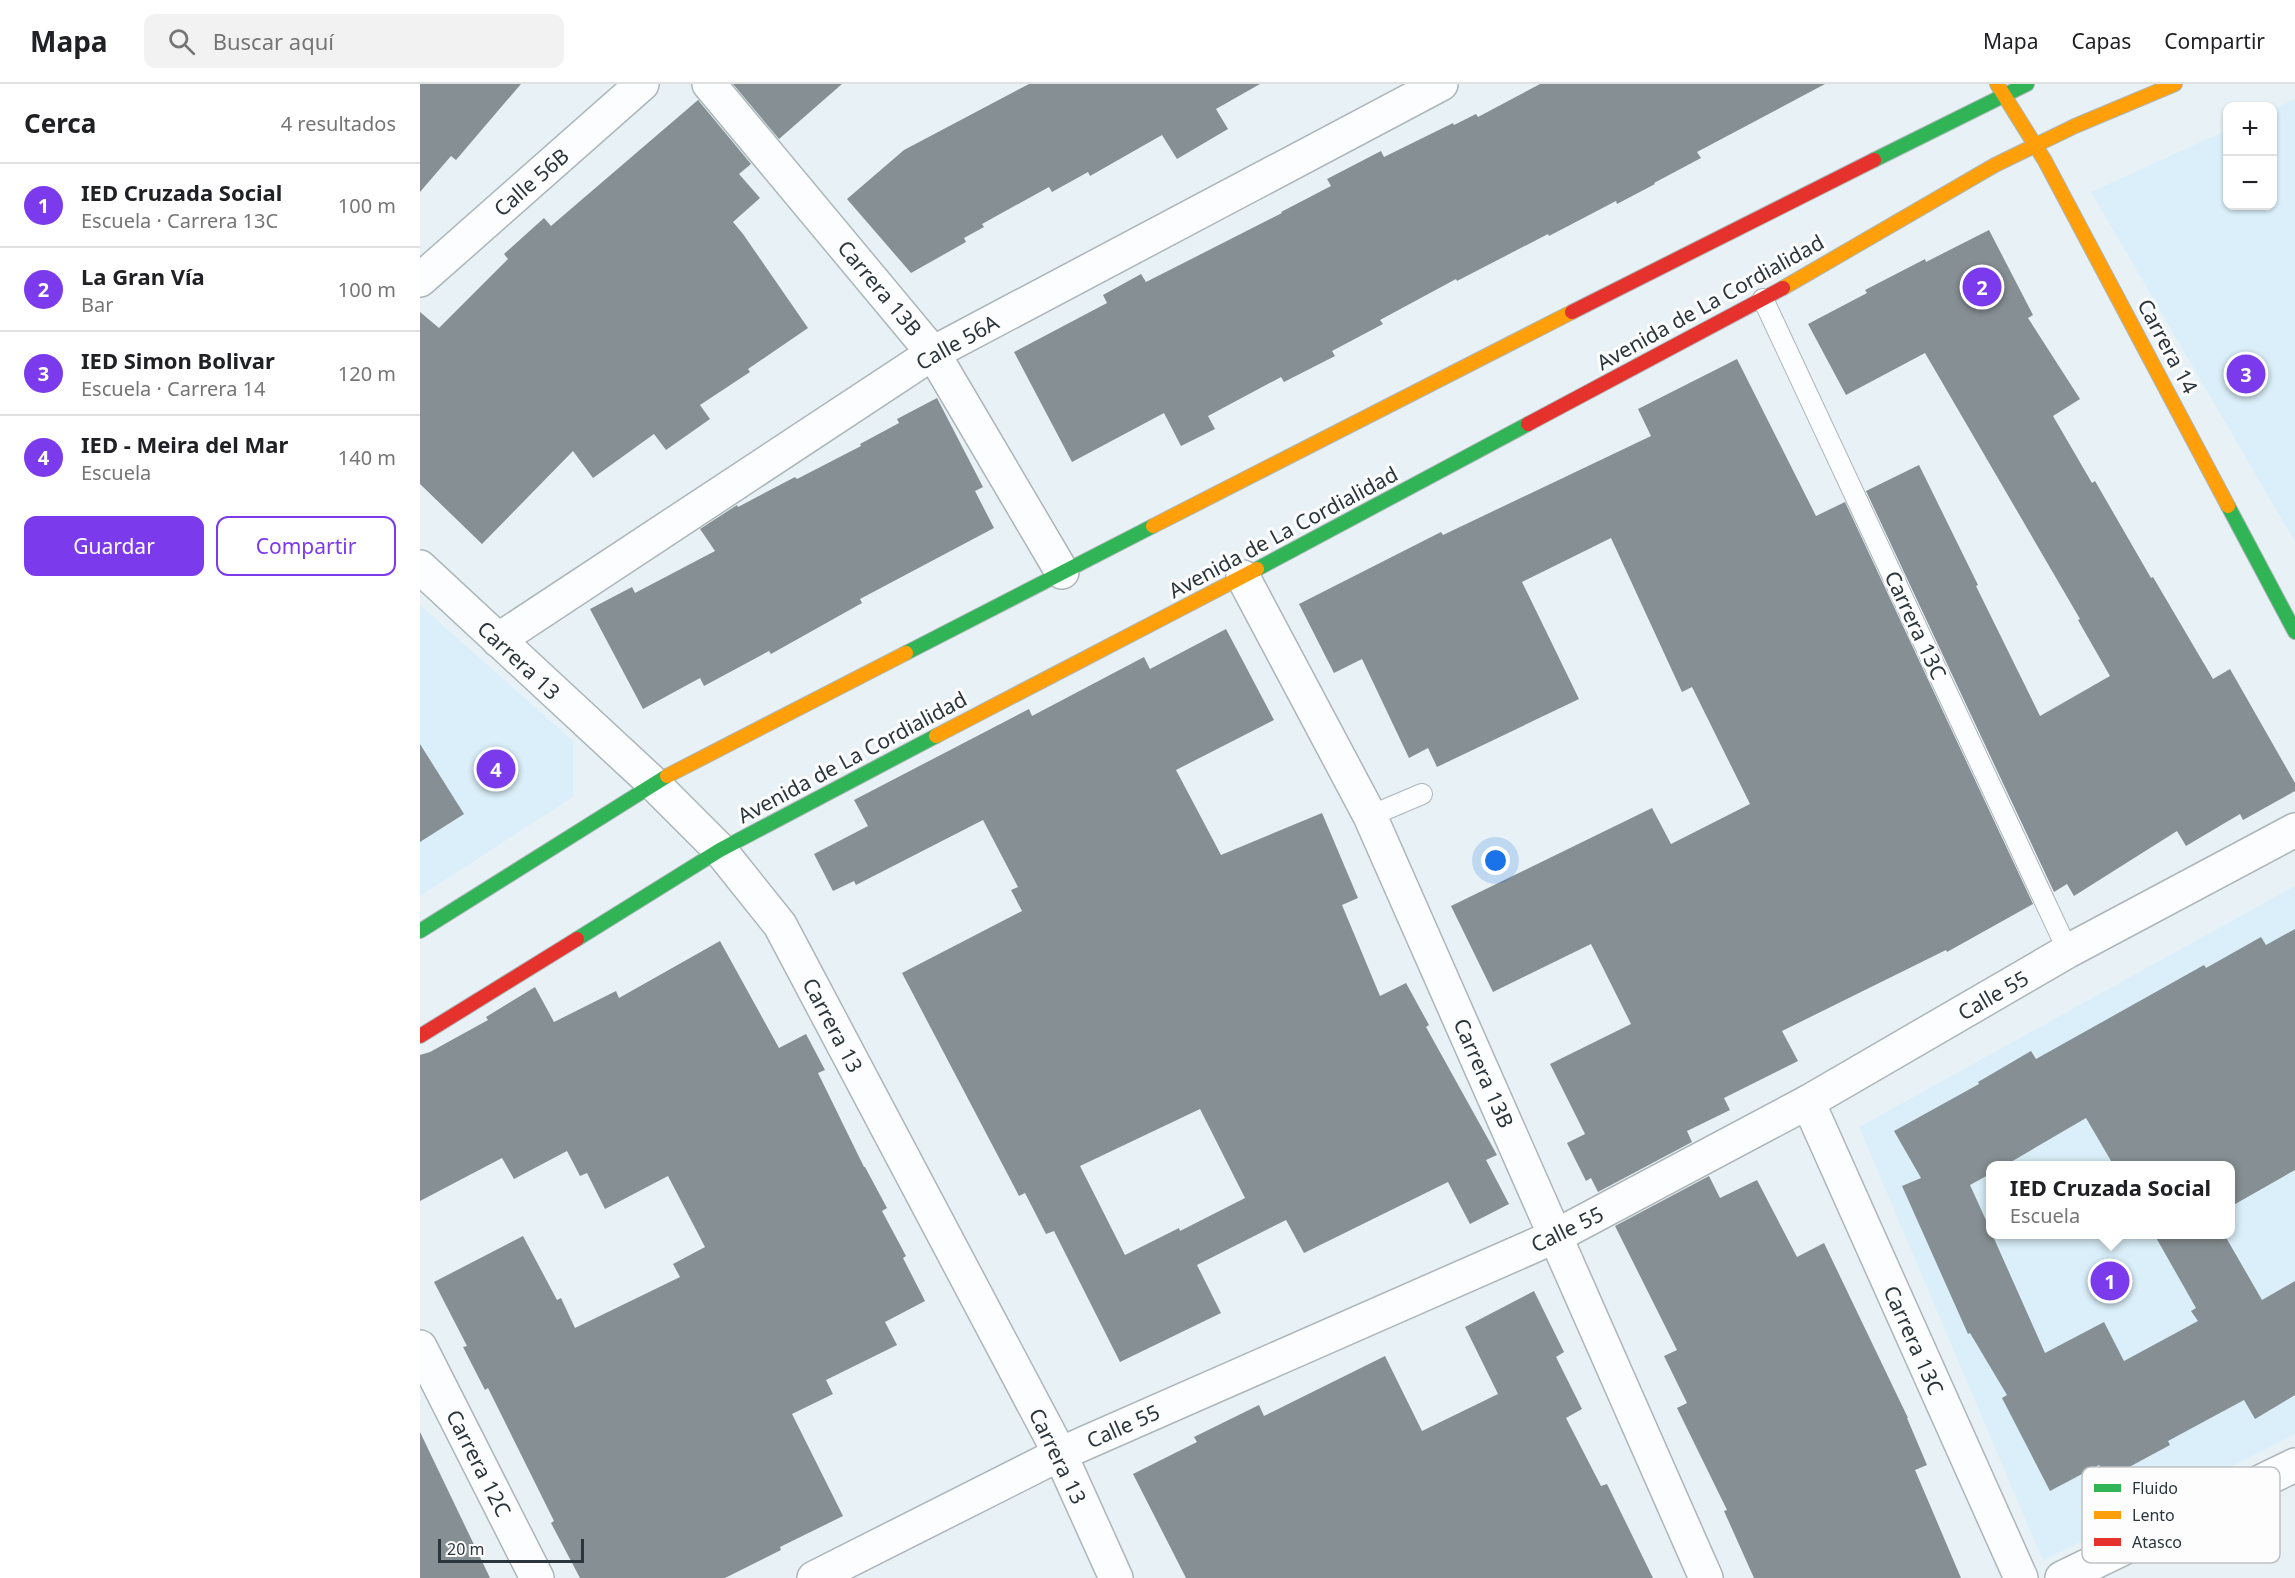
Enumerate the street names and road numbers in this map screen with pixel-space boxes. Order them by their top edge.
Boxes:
street label: Calle 56B [488,142,574,222]
street label: Avenida de La Cordialidad [1591,228,1829,376]
street label: Carrera 13B [832,234,928,342]
street label: Carrera 14 [2131,294,2205,398]
street label: Calle 56A [911,308,1004,376]
street label: Avenida de La Cordialidad [1164,460,1402,604]
street label: Carrera 13C [1879,566,1953,684]
street label: Carrera 13 [472,615,566,705]
street label: Avenida de La Cordialidad [733,685,971,829]
street label: Calle 55 [1953,964,2033,1026]
street label: Carrera 13 [796,973,870,1077]
street label: Carrera 13B [1447,1014,1521,1132]
street label: Calle 55 [1526,1199,1608,1259]
street label: Carrera 13C [1877,1281,1951,1399]
street label: Calle 55 [1082,1398,1164,1454]
street label: Carrera 13 [1023,1403,1093,1509]
street label: Carrera 12C [440,1405,518,1521]

